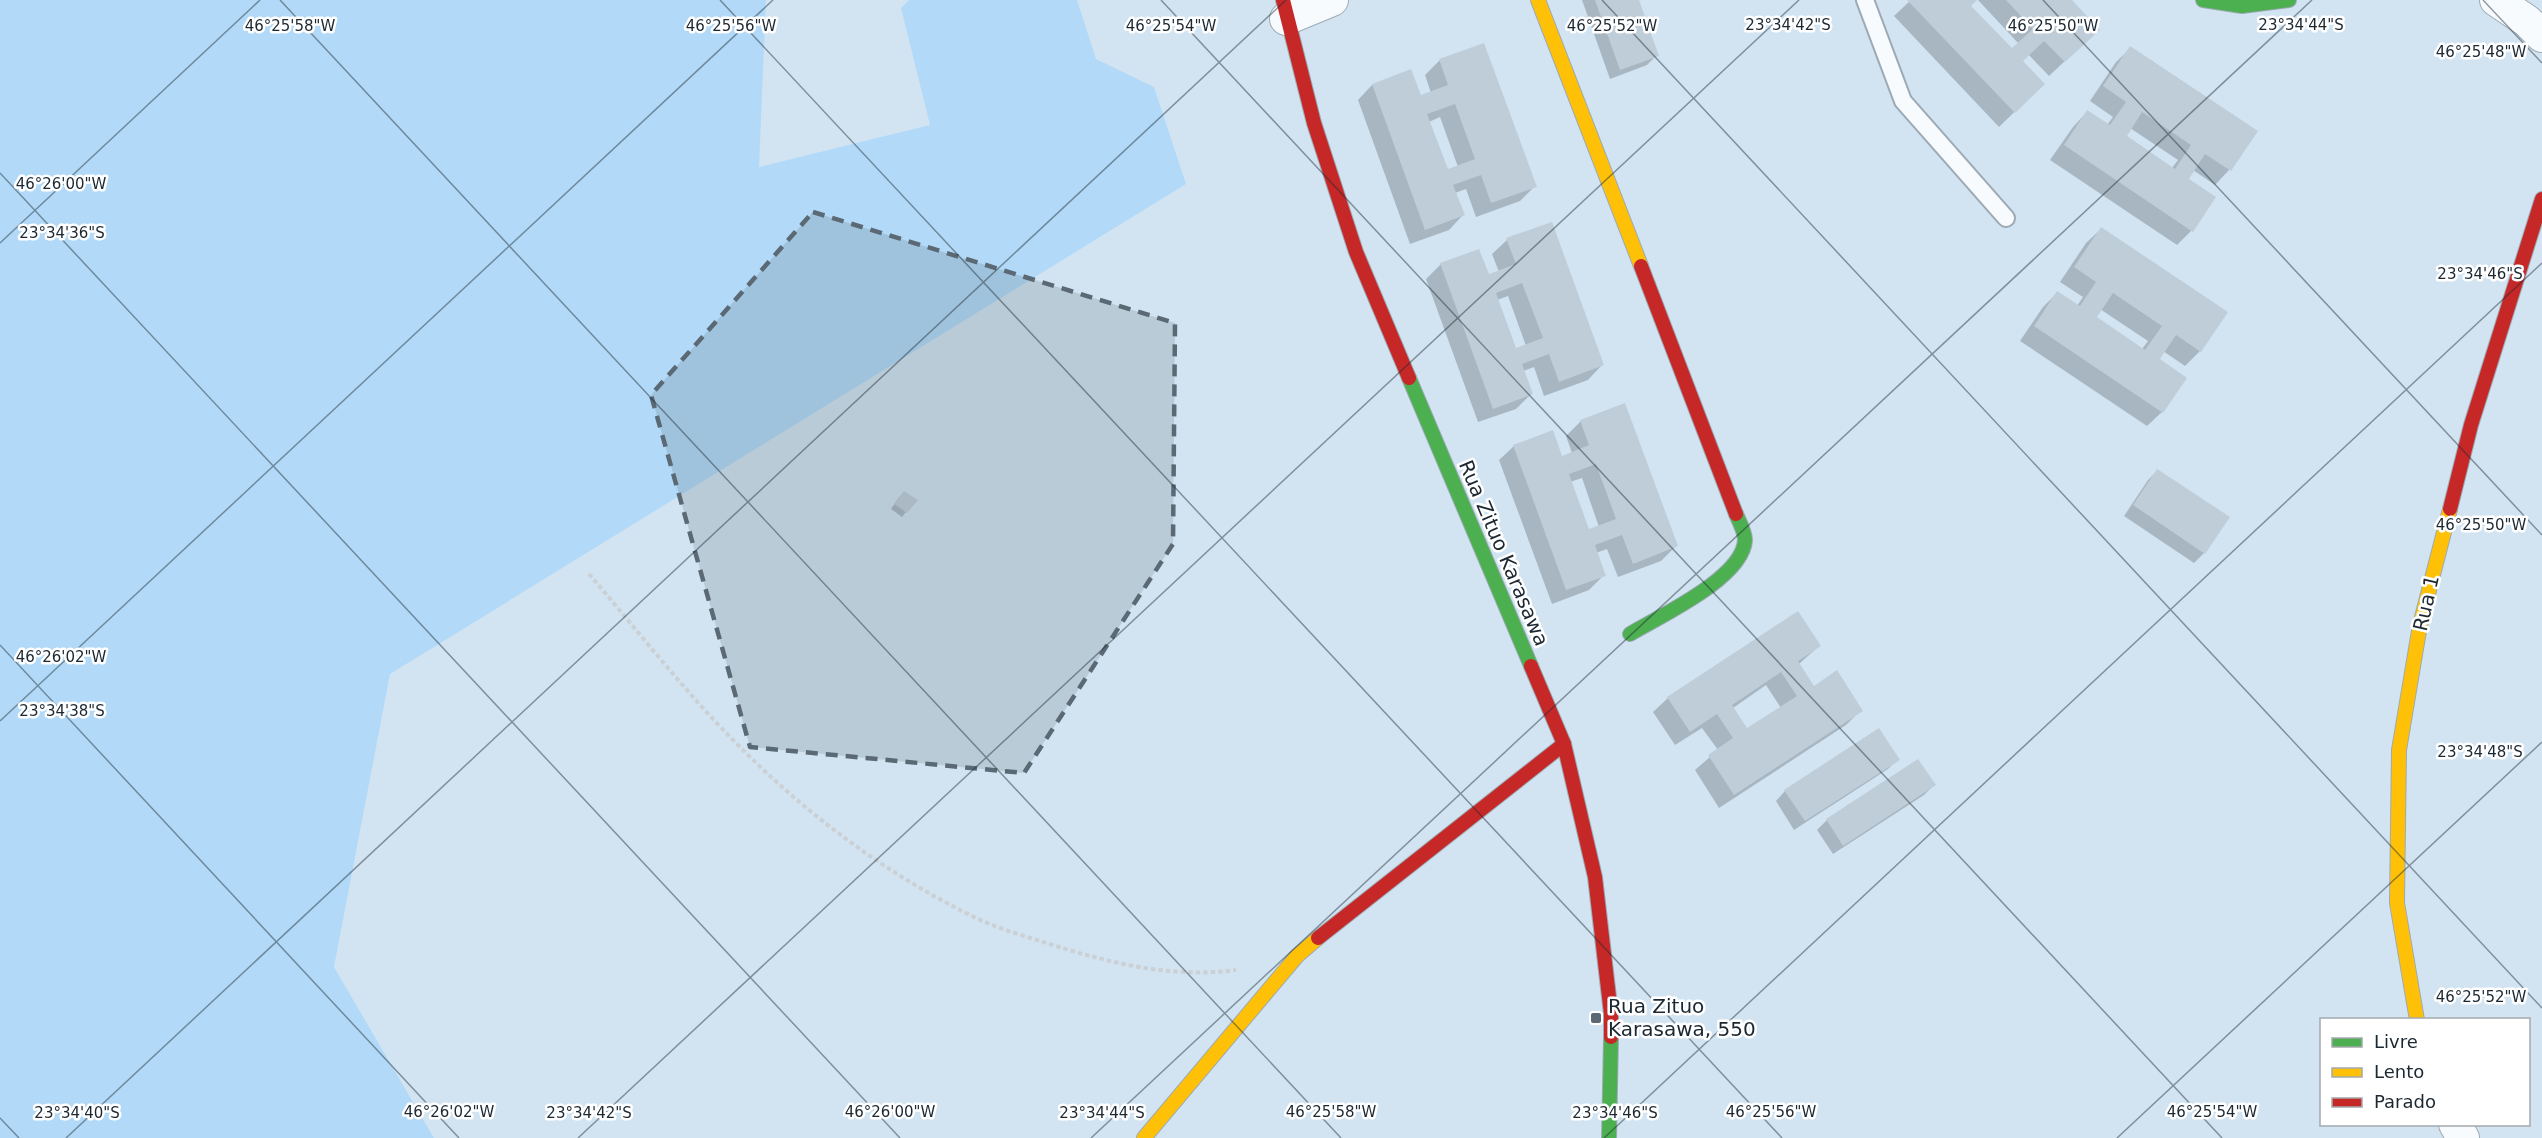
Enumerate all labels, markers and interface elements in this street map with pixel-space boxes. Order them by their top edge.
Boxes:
text: 23°34'42"S [1745,16,1831,34]
text: 23°34'44"S [2258,16,2344,34]
text: 46°25'58"W [245,17,335,35]
text: 46°25'56"W [686,17,776,35]
text: 46°25'54"W [1126,17,1216,35]
text: 46°25'52"W [1567,17,1657,35]
text: 46°25'50"W [2008,17,2098,35]
text: 46°25'48"W [2436,43,2526,61]
text: 46°26'00"W [16,175,106,193]
text: 23°34'36"S [19,224,105,242]
text: 23°34'46"S [2437,265,2523,283]
street label: Rua Zituo Karasawa [1454,457,1554,649]
text: 46°25'50"W [2436,516,2526,534]
street label: Rua 1 [2408,573,2444,633]
text: 46°26'02"W [16,648,106,666]
text: 23°34'38"S [19,702,105,720]
text: 23°34'48"S [2437,743,2523,761]
text: 46°25'52"W [2436,988,2526,1006]
place label: Rua Zituo Karasawa, 550 [1608,994,1756,1041]
marker: Rua Zituo Karasawa, 550 [1589,1011,1603,1025]
legend [2320,1018,2530,1126]
text: Livre [2374,1031,2418,1052]
text: Lento [2374,1061,2424,1082]
text: Parado [2374,1091,2436,1112]
text: 46°26'02"W [404,1103,494,1121]
text: 46°26'00"W [845,1103,935,1121]
text: 46°25'58"W [1286,1103,1376,1121]
text: 46°25'56"W [1726,1103,1816,1121]
text: 46°25'54"W [2167,1103,2257,1121]
text: 23°34'40"S [34,1104,120,1122]
text: 23°34'42"S [546,1104,632,1122]
text: 23°34'44"S [1059,1104,1145,1122]
text: 23°34'46"S [1572,1104,1658,1122]

